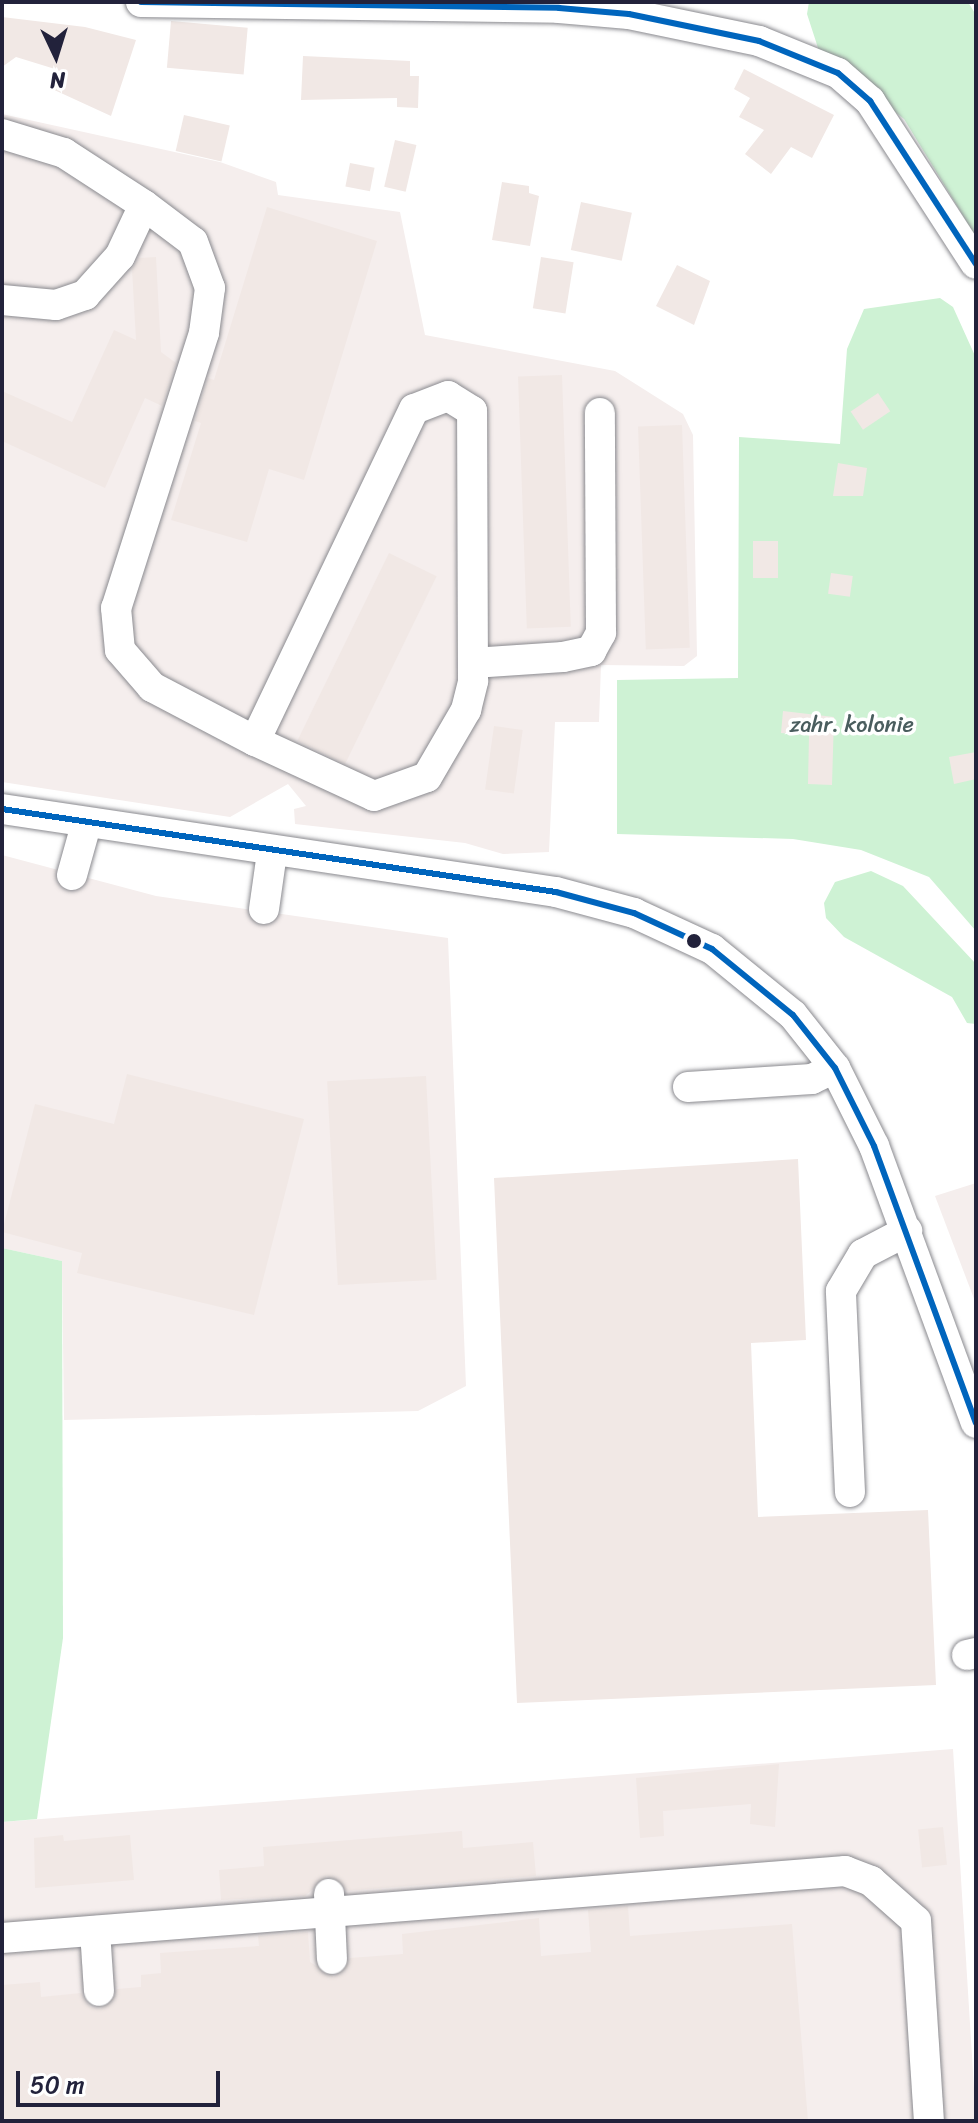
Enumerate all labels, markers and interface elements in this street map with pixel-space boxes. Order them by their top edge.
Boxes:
north arrow [16,16,96,96]
text: N [49,60,67,100]
park label: zahr. kolonie [790,712,914,738]
unlabelled marker [686,933,702,949]
scale bar [20,2055,224,2105]
text: 50 m [30,2064,85,2106]

